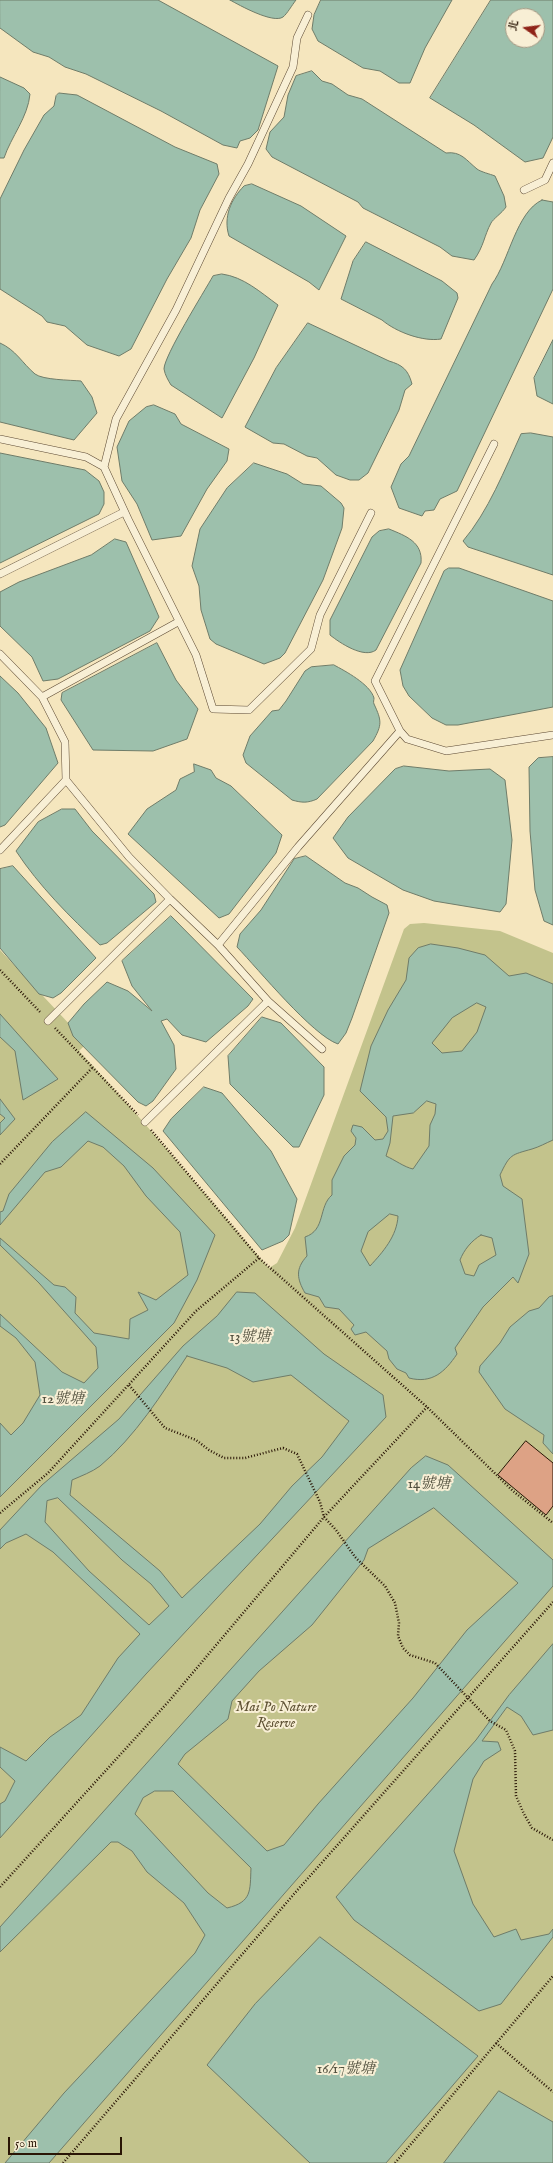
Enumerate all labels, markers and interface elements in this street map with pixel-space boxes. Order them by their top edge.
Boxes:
north arrow [505,8,545,48]
text: 北 [506,18,522,32]
water label: 13號塘 [229,1329,271,1347]
water label: 12號塘 [42,1391,84,1409]
water label: 14號塘 [408,1476,450,1494]
park label: Mai Po Nature Reserve [235,1700,317,1732]
water label: 16/17號塘 [317,2061,375,2079]
scale bar [10,2129,124,2155]
text: 50 m [15,2136,37,2151]

